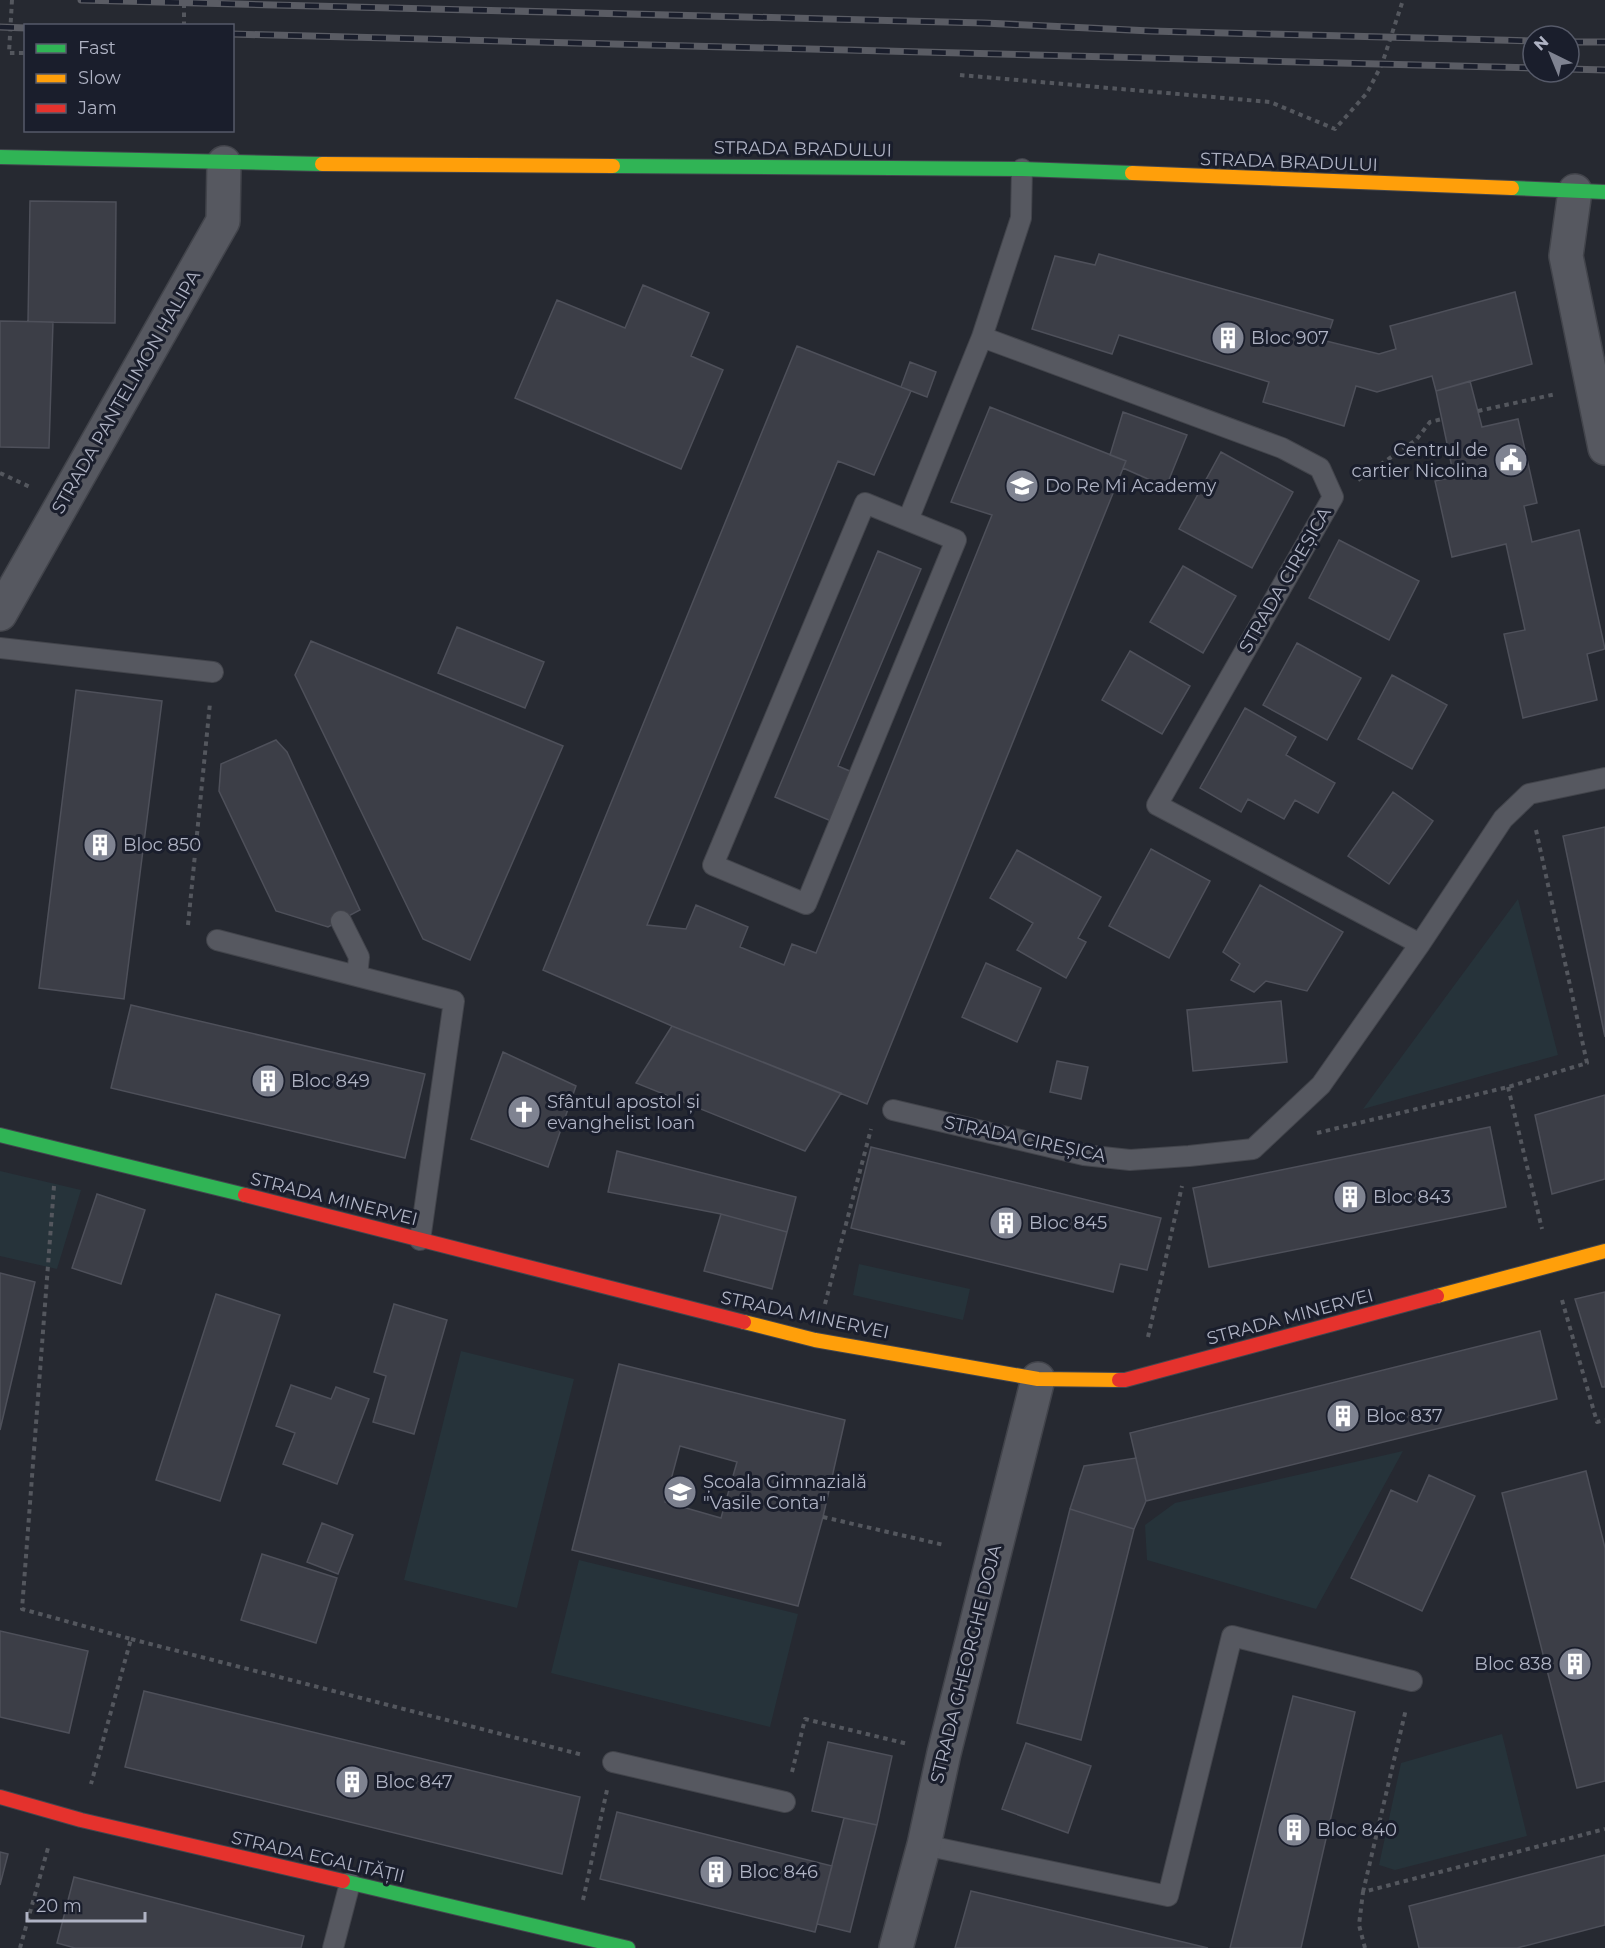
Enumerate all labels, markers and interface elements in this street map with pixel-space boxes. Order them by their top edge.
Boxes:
legend [24,24,234,132]
north arrow [1521,24,1581,84]
text: N [1530,32,1552,55]
text: Fast [78,37,116,59]
text: Slow [78,67,121,89]
text: Jam [77,97,117,119]
street label: STRADA BRADULUI [714,136,892,162]
street label: STRADA BRADULUI [1200,148,1378,176]
street label: STRADA PANTELIMON HALIPA [47,266,205,518]
building icon: Bloc 907 [1210,320,1246,356]
place label: Bloc 907 [1251,327,1329,349]
place label: Centrul de cartier Nicolina [1352,439,1488,482]
public building icon: Centrul de cartier Nicolina [1493,442,1529,478]
school or university icon: Do Re Mi Academy [1004,468,1040,504]
place label: Do Re Mi Academy [1045,475,1217,497]
street label: STRADA CIREȘICA [1234,503,1337,657]
building icon: Bloc 850 [82,827,118,863]
place label: Bloc 850 [123,834,201,856]
building icon: Bloc 849 [250,1063,286,1099]
place label: Bloc 849 [291,1070,370,1092]
place label: Sfântul apostol și evanghelist Ioan [547,1091,700,1134]
church icon: Sfântul apostol și evanghelist Ioan [506,1094,542,1130]
street label: STRADA CIREȘICA [942,1111,1108,1168]
street label: STRADA MINERVEI [248,1168,420,1230]
building icon: Bloc 843 [1332,1179,1368,1215]
place label: Bloc 843 [1373,1186,1451,1208]
building icon: Bloc 845 [988,1205,1024,1241]
place label: Bloc 845 [1029,1212,1107,1234]
street label: STRADA MINERVEI [1204,1284,1376,1350]
street label: STRADA MINERVEI [719,1286,891,1344]
building icon: Bloc 837 [1325,1398,1361,1434]
place label: Bloc 837 [1366,1405,1443,1427]
place label: Școala Gimnazială "Vasile Conta" [703,1471,867,1514]
school or university icon: Școala Gimnazială "Vasile Conta" [662,1474,698,1510]
street label: STRADA GHEORGHE DOJA [926,1542,1006,1785]
building icon: Bloc 838 [1557,1646,1593,1682]
place label: Bloc 838 [1474,1653,1552,1675]
building icon: Bloc 847 [334,1764,370,1800]
place label: Bloc 847 [375,1771,453,1793]
building icon: Bloc 840 [1276,1812,1312,1848]
place label: Bloc 840 [1317,1819,1397,1841]
street label: STRADA EGALITĂȚII [229,1826,407,1889]
building icon: Bloc 846 [698,1854,734,1890]
place label: Bloc 846 [739,1861,818,1883]
scale bar [27,1885,146,1923]
text: 20 m [36,1895,82,1917]

